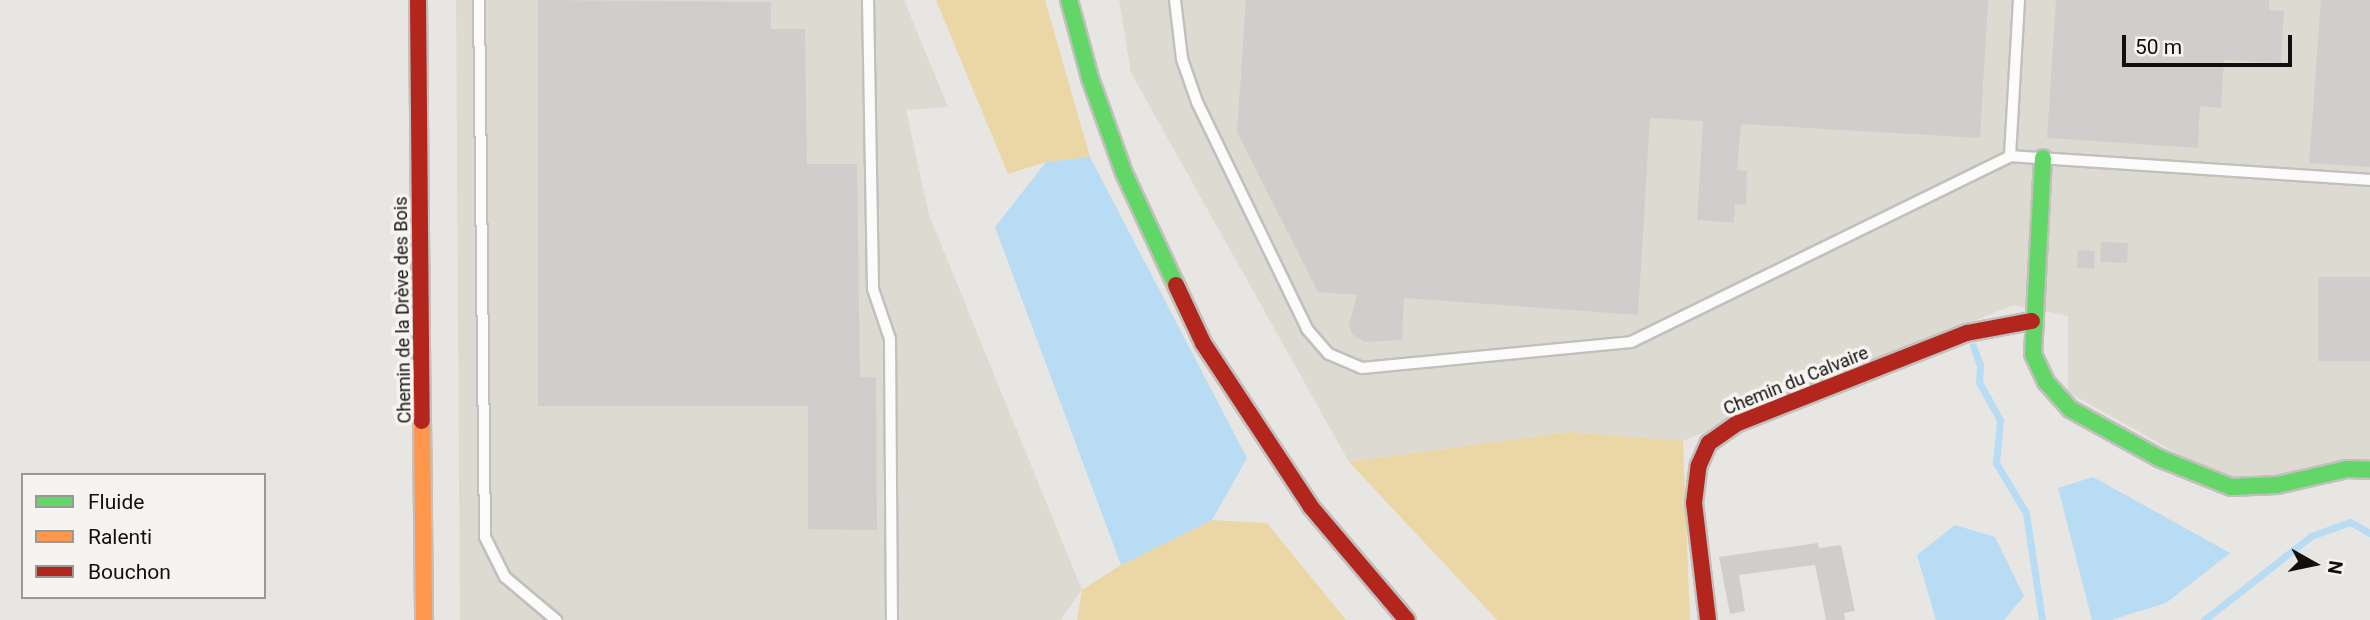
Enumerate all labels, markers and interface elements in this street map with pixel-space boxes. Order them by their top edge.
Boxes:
scale bar [2125,21,2295,65]
text: 50 m [2135,35,2182,59]
street label: Chemin de la Drève des Bois [390,196,416,424]
street label: Chemin du Calvaire [1720,342,1872,420]
legend [21,473,266,599]
text: Fluide [88,490,144,514]
text: Ralenti [88,525,152,549]
north arrow [2279,529,2349,599]
text: N [2323,559,2348,576]
text: Bouchon [88,560,171,584]

